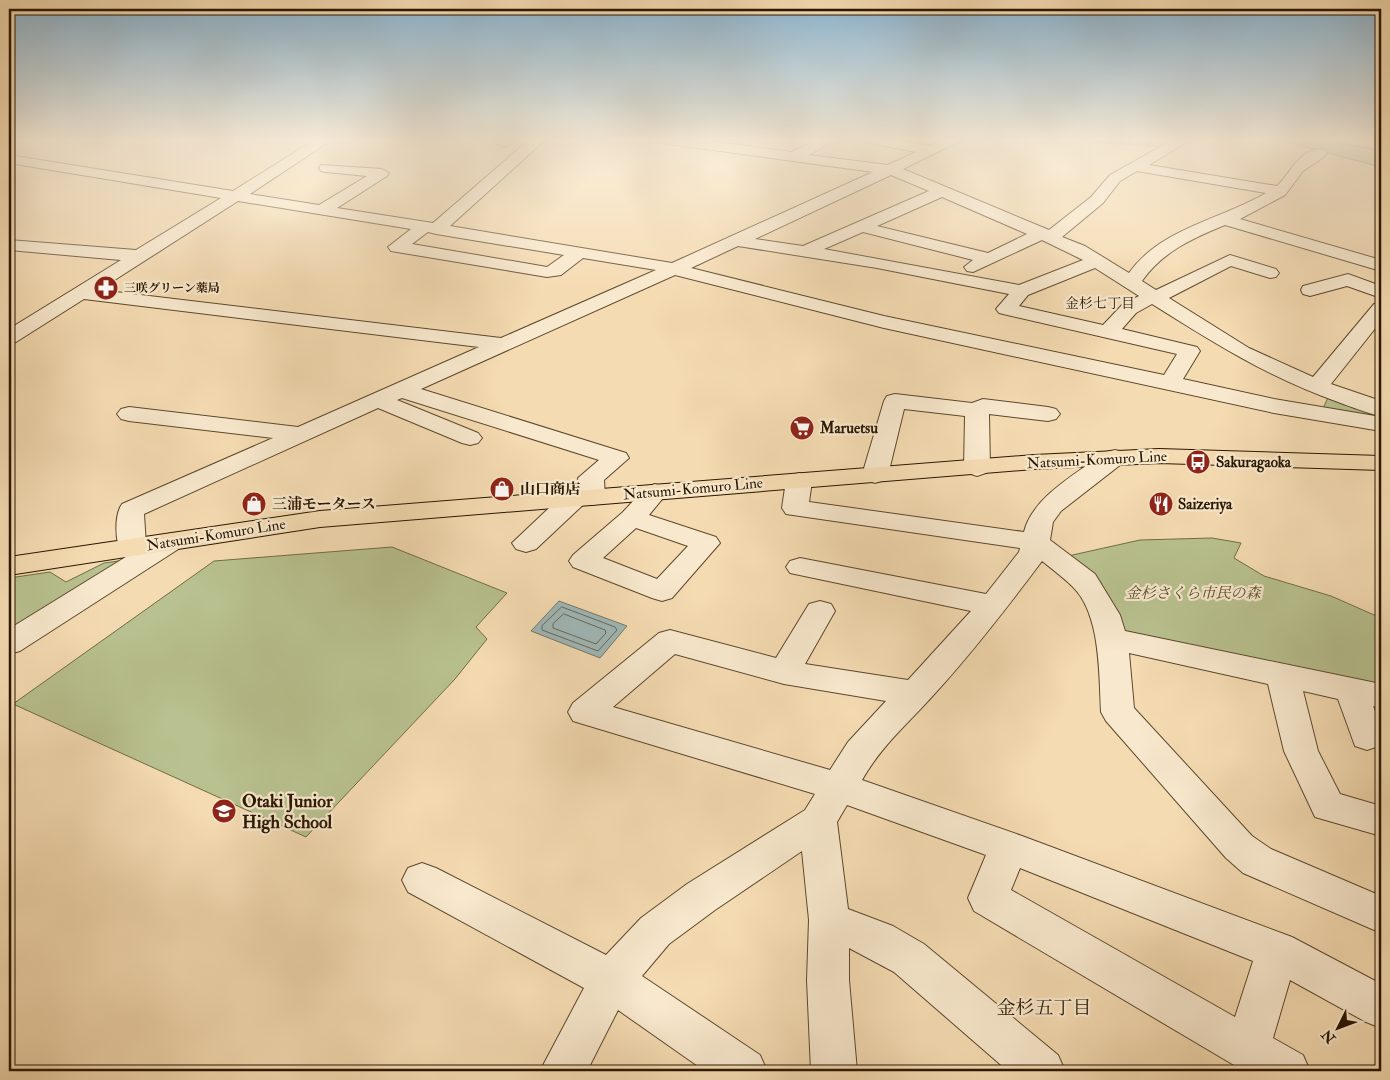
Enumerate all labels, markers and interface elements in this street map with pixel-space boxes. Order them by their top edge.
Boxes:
pharmacy icon: 三咲グリーン薬局 [93,275,119,301]
place label: 三咲グリーン薬局 [124,281,220,296]
district label: 金杉七丁目 [1065,295,1135,312]
supermarket icon: Maruetsu [789,415,815,441]
place label: Maruetsu [819,419,878,438]
street label: Natsumi-Komuro Line [1026,447,1168,473]
bus stop icon: Sakuragaoka [1185,449,1211,475]
place label: Sakuragaoka [1216,453,1292,473]
street label: Natsumi-Komuro Line [622,473,764,505]
shop icon: 山口商店 [489,476,515,502]
place label: 山口商店 [520,480,580,499]
shop icon: 三浦モータース [241,491,267,517]
restaurant icon: Saizeriya [1148,491,1174,517]
place label: 三浦モータース [272,495,376,514]
place label: Saizeriya [1178,495,1233,515]
street label: Natsumi-Komuro Line [145,515,287,555]
park label: 金杉さくら市民の森 [1125,584,1262,603]
place label: Otaki Junior High School [242,790,333,834]
school or university icon: Otaki Junior High School [211,798,237,824]
district label: 金杉五丁目 [996,996,1092,1020]
north arrow [1312,1002,1362,1052]
text: N [1318,1026,1340,1047]

